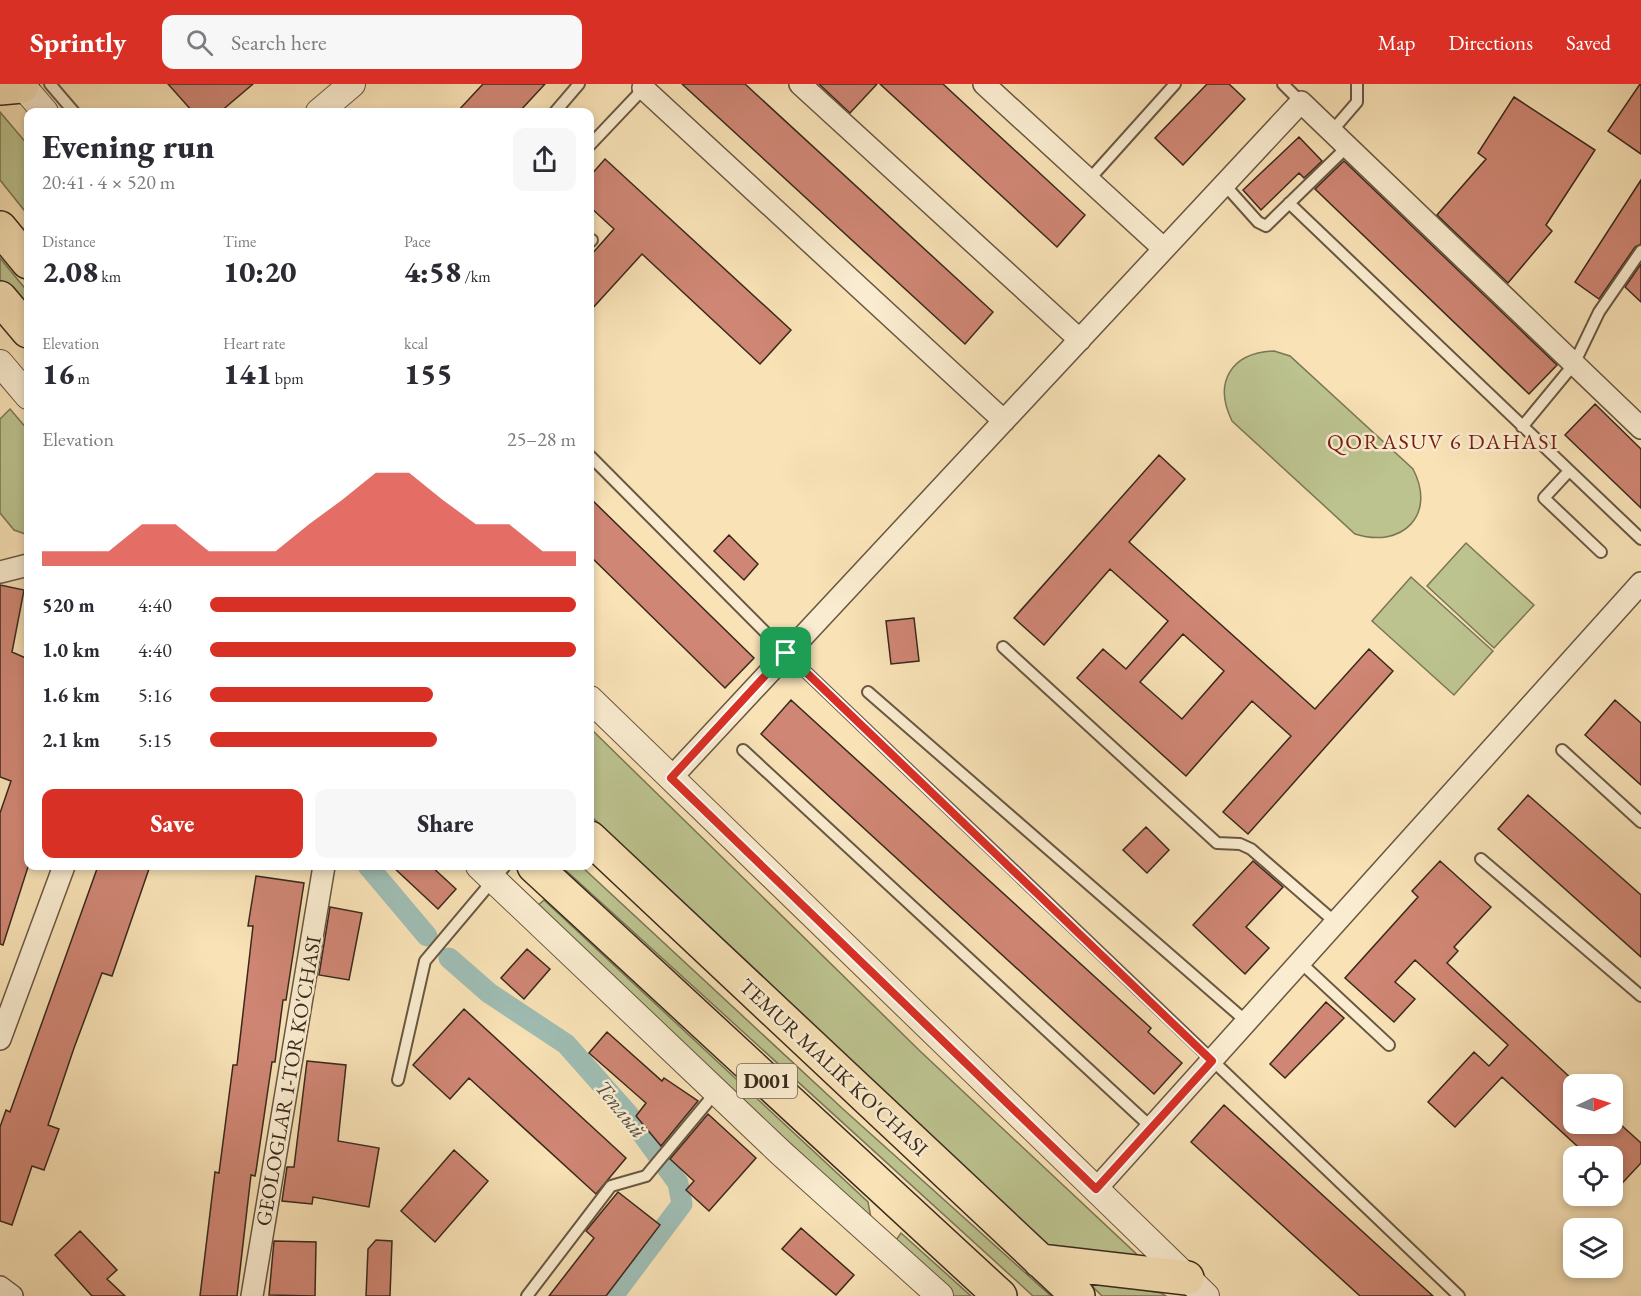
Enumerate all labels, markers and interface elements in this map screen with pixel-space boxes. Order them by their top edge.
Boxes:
search box [162,15,582,69]
text: Sprintly [30,24,126,60]
icon: search [183,26,216,59]
text: Search here [231,28,327,57]
text: Map [1378,29,1415,56]
text: Directions [1448,29,1533,56]
text: Saved [1566,29,1611,56]
text: Evening run [42,125,214,168]
button: share [513,128,576,191]
text: 20:41 · 4 × 520 m [42,169,175,195]
text: Distance [42,231,95,252]
text: Time [223,231,256,252]
text: Pace [404,231,431,252]
text: 2.08 [42,252,98,291]
text: 10:20 [223,252,296,291]
text: 4:58 [404,252,461,291]
text: km [98,266,121,287]
text: /km [461,266,491,287]
text: Elevation [42,333,100,354]
text: Heart rate [223,333,285,354]
text: kcal [404,333,428,354]
text: 16 [42,354,74,393]
text: 141 [223,354,272,393]
text: 155 [404,354,453,393]
text: m [74,368,90,389]
text: bpm [272,368,304,389]
text: Elevation [42,426,114,452]
text: 25–28 m [507,426,576,452]
district label: QORASUV 6 DAHASI [1327,427,1559,456]
text: 520 m [42,592,95,618]
text: 4:40 [138,592,172,618]
pin [760,627,811,678]
icon: arrive [769,636,802,669]
text: 1.0 km [42,637,100,663]
text: 4:40 [138,637,172,663]
text: 1.6 km [42,682,100,708]
text: 5:16 [138,682,172,708]
text: 2.1 km [42,727,100,753]
text: 5:15 [138,727,172,753]
button: Save [42,789,303,858]
button: Share [315,789,576,858]
street label: GEOLOGLAR 1-TOR KO'CHASI [249,934,327,1228]
street label: TEMUR MALIK KO'CHASI [734,972,934,1162]
road number: D001 [737,1064,797,1098]
water label: Теплый [589,1074,653,1144]
north arrow [1563,1074,1623,1134]
map controls [1563,1074,1623,1278]
button: locate [1563,1146,1623,1206]
button: layers [1563,1218,1623,1278]

